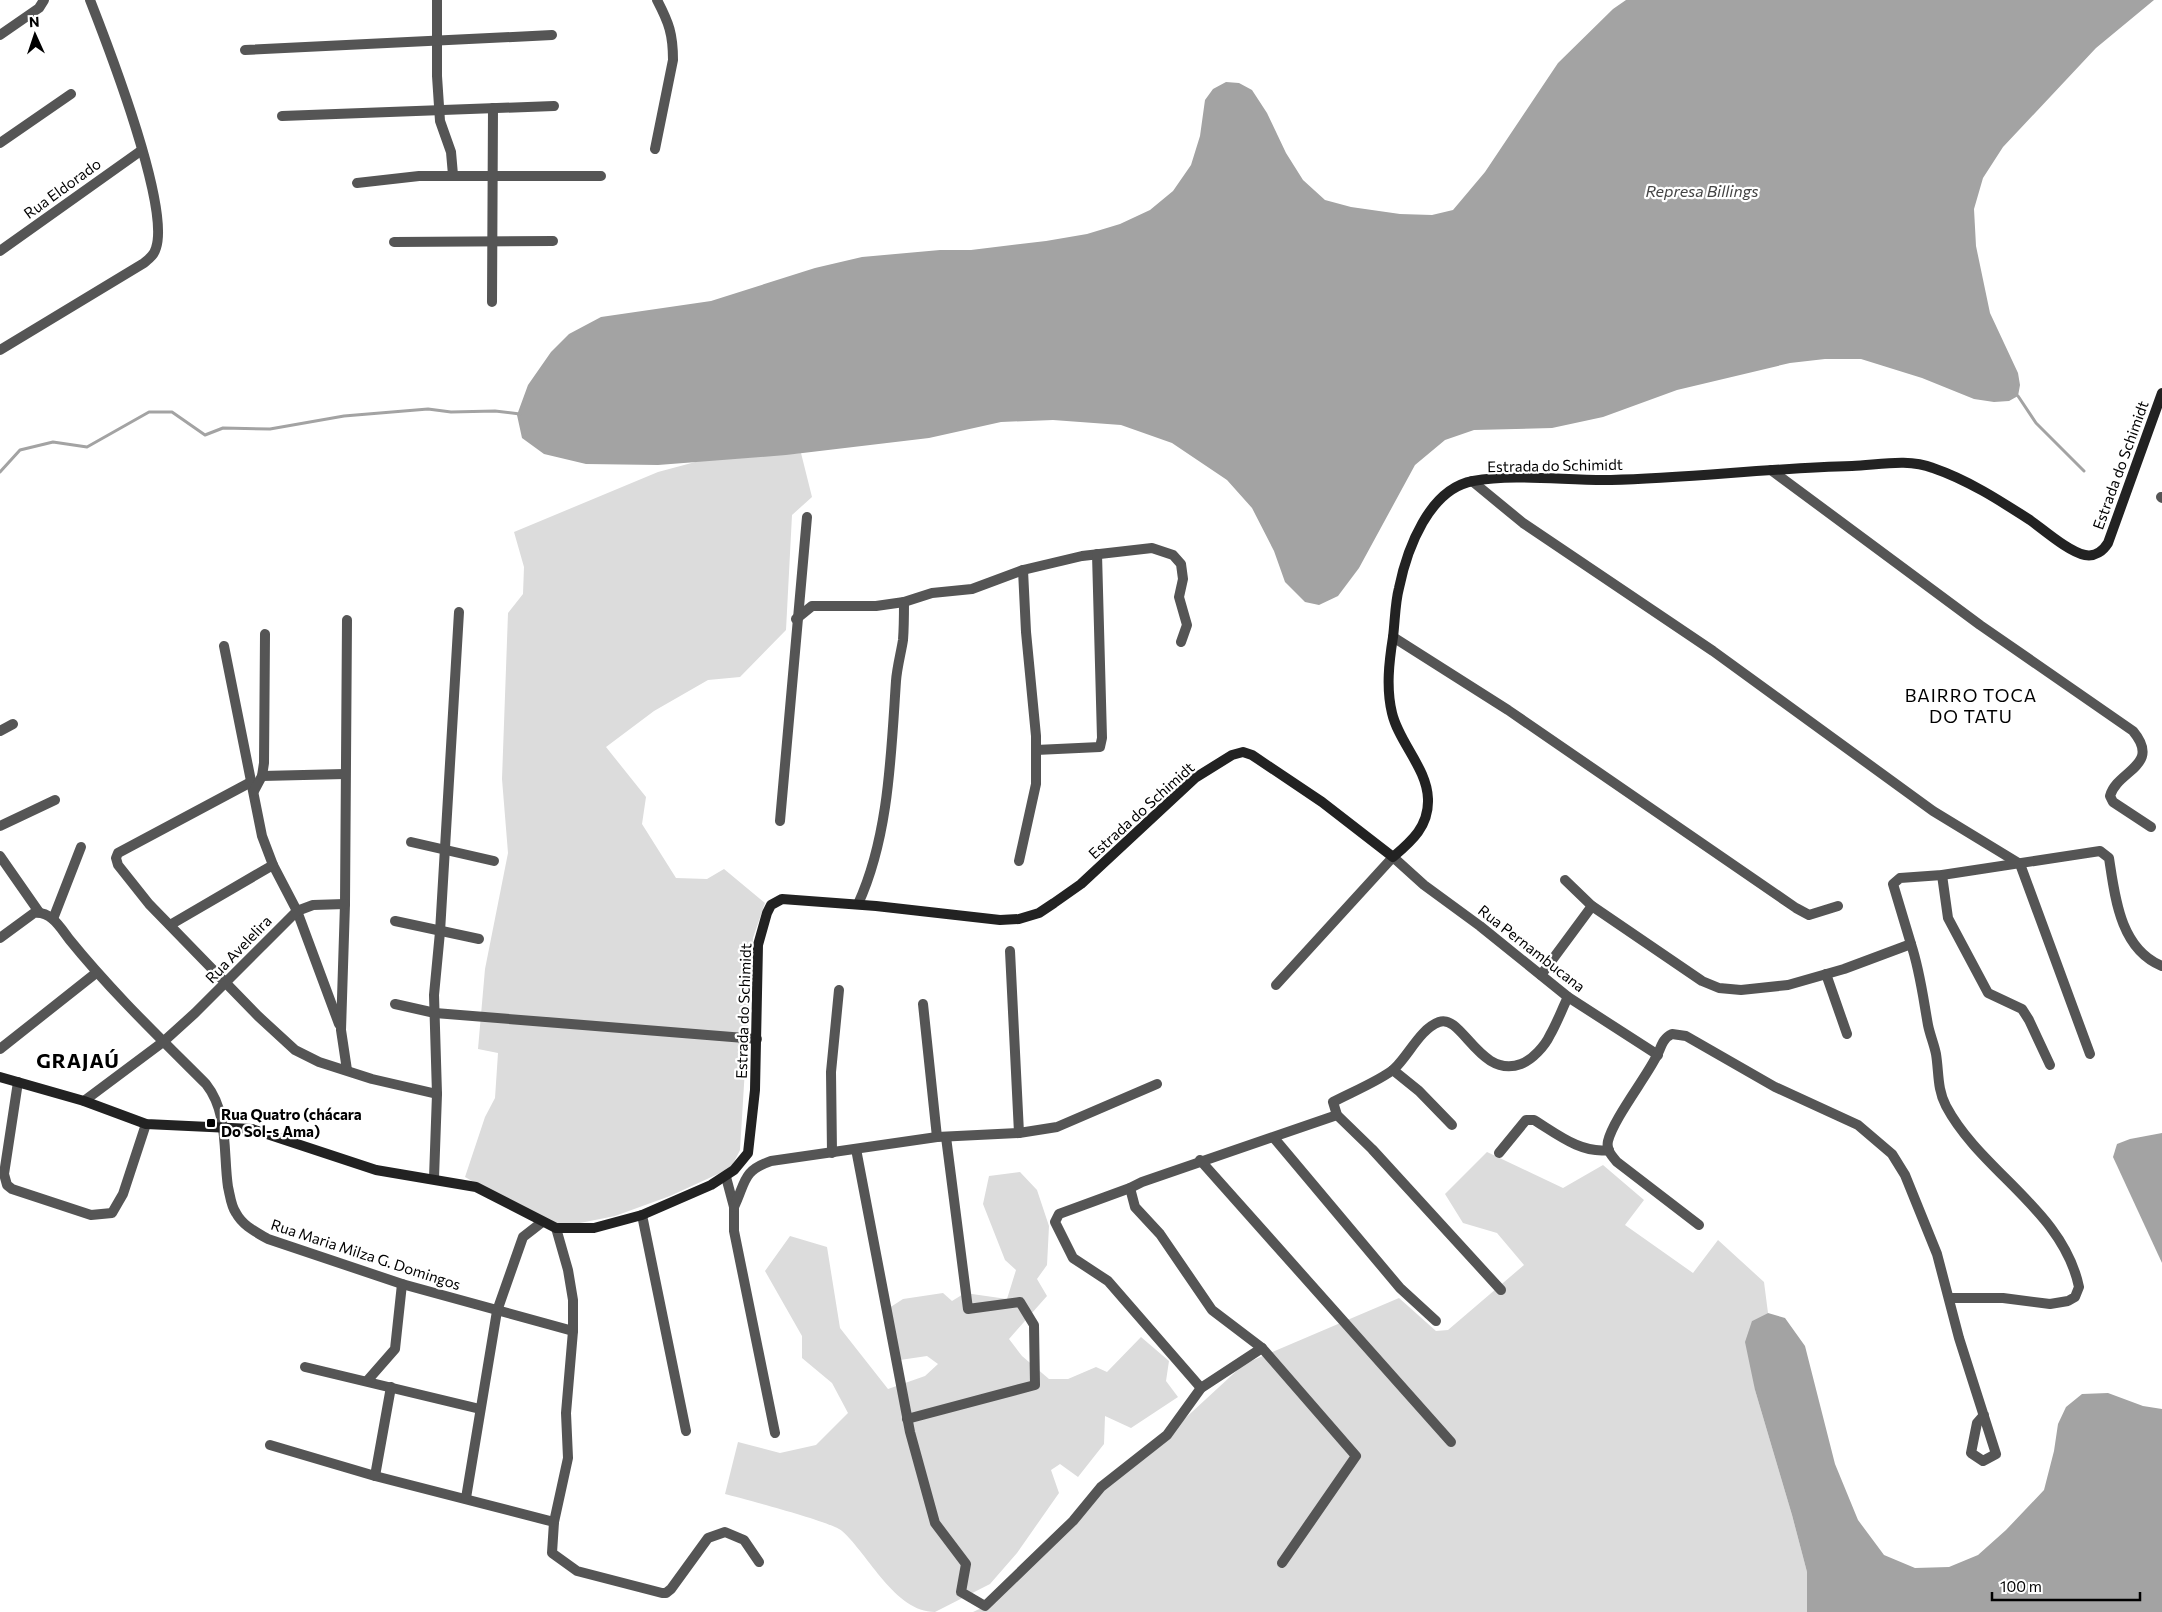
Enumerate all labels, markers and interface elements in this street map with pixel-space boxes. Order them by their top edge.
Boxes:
north arrow [10,10,60,60]
text: N [29,13,40,30]
street label: Rua Eldorado [20,154,104,222]
water label: Represa Billings [1645,181,1759,200]
street label: Estrada do Schimidt [2088,398,2152,532]
street label: Estrada do Schimidt [1487,455,1623,475]
district label: BAIRRO TOCA DO TATU [1905,684,2037,727]
street label: Estrada do Schimidt [1085,758,1197,862]
street label: Rua Pernambucana [1475,901,1589,995]
street label: Rua Avelelira [201,911,275,987]
street label: Estrada do Schimidt [732,943,754,1079]
district label: GRAJAÚ [36,1048,120,1072]
place label: Rua Quatro (chácara Do Sol-s Ama) [221,1105,362,1140]
marker: Rua Quatro (chácara Do Sol-s Ama) [205,1117,217,1129]
street label: Rua Maria Milza G. Domingos [269,1215,463,1293]
scale bar [1992,1570,2140,1602]
text: 100 m [2000,1577,2042,1595]

